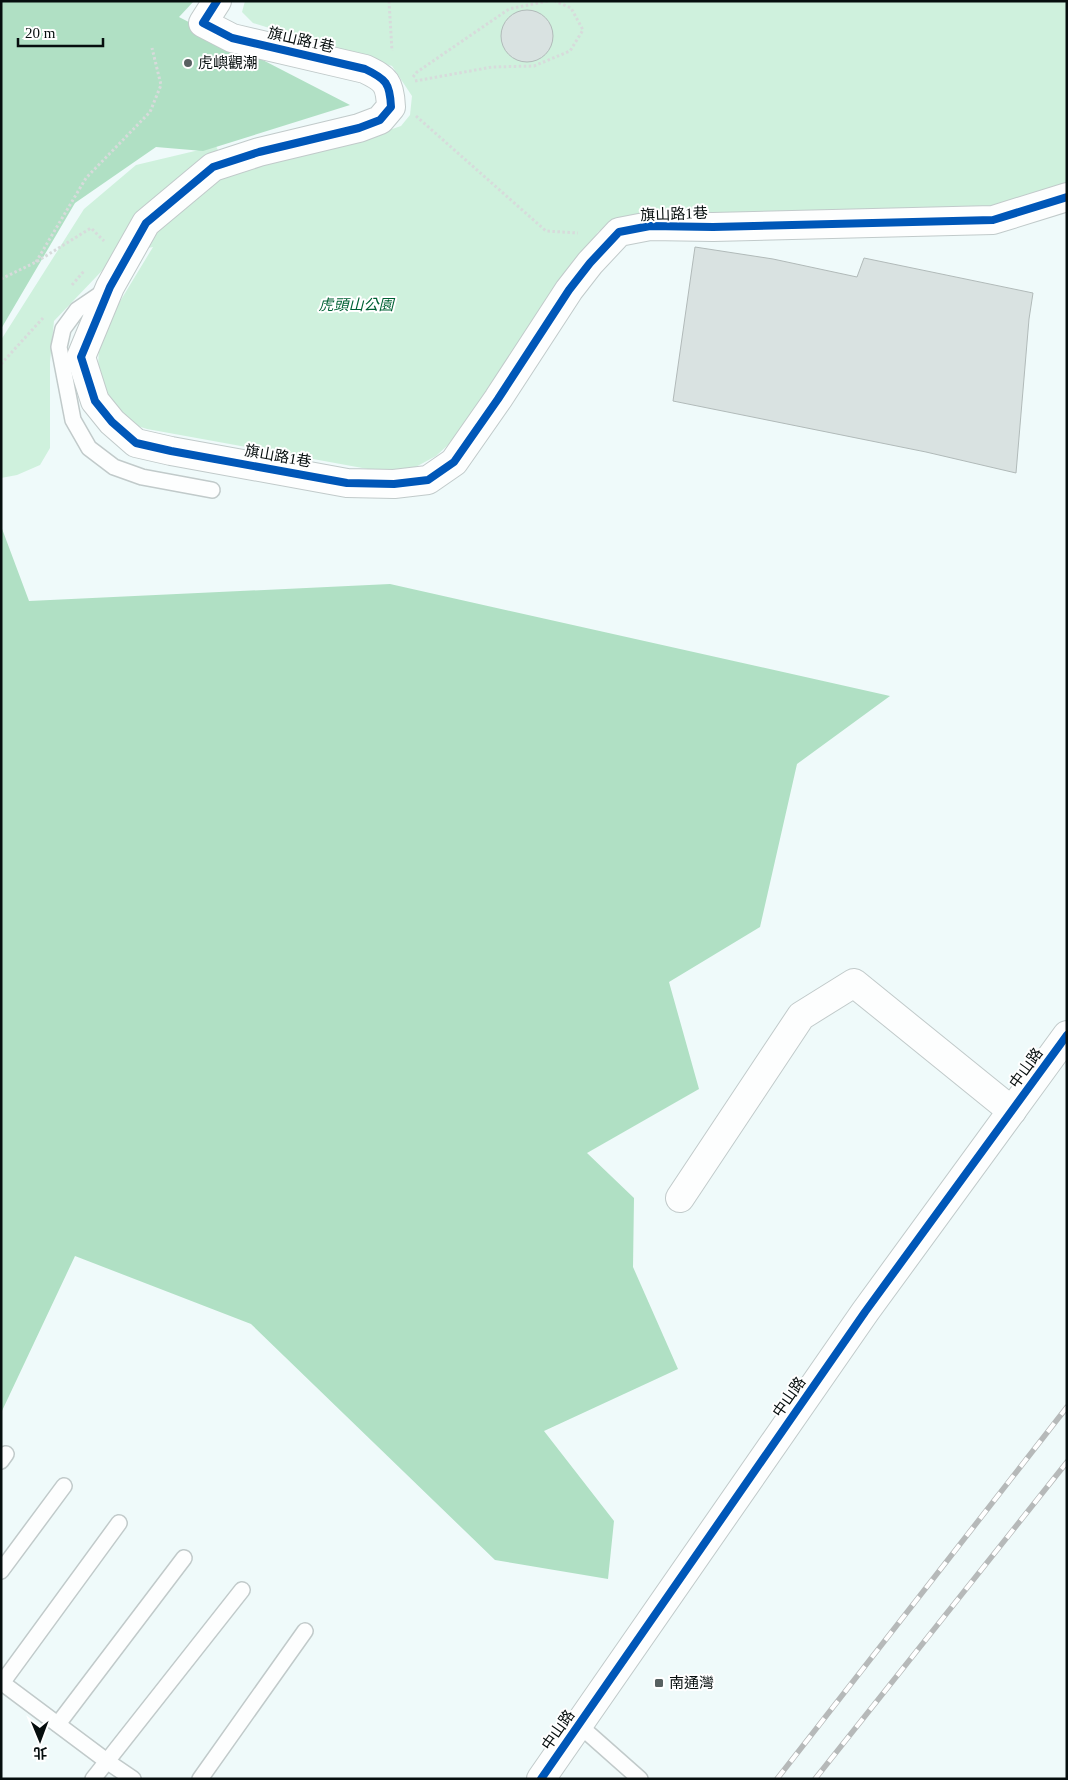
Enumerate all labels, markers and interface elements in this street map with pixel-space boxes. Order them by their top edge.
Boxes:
scale bar [18,15,102,47]
text: 20 m [25,25,56,41]
street label: 旗山路1巷 [266,25,336,55]
place label: 虎嶼觀潮 [198,55,258,71]
marker: 虎嶼觀潮 [182,57,194,69]
street label: 旗山路1巷 [640,205,708,223]
park label: 虎頭山公園 [318,297,395,313]
street label: 旗山路1巷 [243,442,313,470]
street label: 中山路 [1006,1045,1046,1091]
street label: 中山路 [770,1374,808,1420]
place label: 南通灣 [669,1675,714,1691]
marker: 南通灣 [653,1677,665,1689]
street label: 中山路 [539,1707,577,1753]
north arrow [15,1715,65,1765]
text: 北 [33,1745,47,1760]

